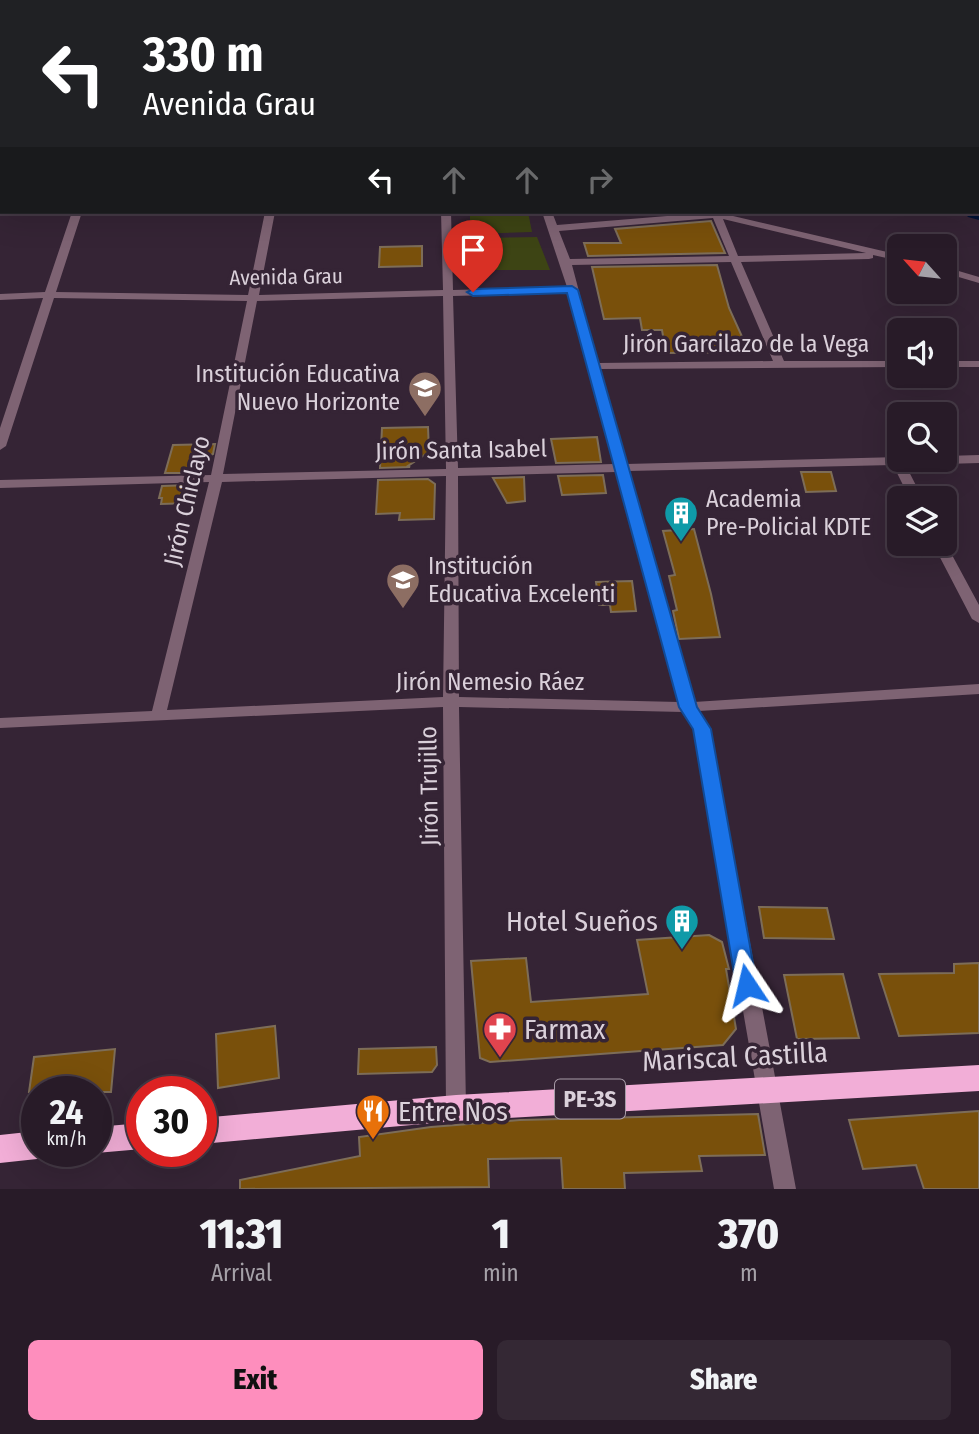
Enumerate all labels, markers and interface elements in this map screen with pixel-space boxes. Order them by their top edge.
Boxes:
text: 330 m [143,25,264,84]
icon: left [28,28,119,119]
text: Avenida Grau [143,85,316,123]
icon: left [362,161,400,199]
icon: ahead [435,161,473,199]
icon: ahead [508,161,546,199]
icon: right [581,161,619,199]
pin [443,220,503,292]
icon: arrive [454,231,492,269]
north arrow [887,234,957,304]
map controls [887,234,957,556]
street label: Avenida Grau [229,263,343,291]
button: sound [887,318,957,388]
street label: Jirón Garcilazo de la Vega [623,330,869,358]
place label: Institución Educativa Nuevo Horizonte [195,360,400,416]
school or university icon: Institución Educativa Nuevo Horizonte [406,369,444,418]
button: search [887,402,957,472]
street label: Jirón Chiclayo [158,433,216,569]
street label: Jirón Santa Isabel [375,435,547,465]
place label: Academia Pre-Policial KDTE [706,485,871,541]
button: layers [887,486,957,556]
building icon: Academia Pre-Policial KDTE [662,494,700,543]
place label: Institución Educativa Excelenti [428,552,615,608]
school or university icon: Institución Educativa Excelenti [384,561,422,610]
street label: Jirón Nemesio Ráez [396,668,584,696]
street label: Jirón Trujillo [414,726,444,846]
building icon: Hotel Sueños [663,902,701,951]
place label: Hotel Sueños [506,905,658,938]
position arrow [710,948,784,1022]
pharmacy icon: Farmax [481,1010,519,1059]
place label: Farmax [524,1013,606,1046]
street label: Mariscal Castilla [641,1036,829,1078]
speed limit sign: 30 [126,1076,217,1167]
road number: PE-3S [555,1080,625,1118]
text: 24 [50,1091,83,1133]
restaurant icon: Entre Nos [354,1092,392,1141]
place label: Entre Nos [398,1095,508,1128]
text: km/h [46,1128,87,1150]
text: 11:31 [200,1209,283,1259]
text: 1 [492,1209,510,1259]
text: 370 [718,1209,779,1259]
text: Arrival [211,1259,272,1287]
text: min [483,1259,519,1287]
text: m [740,1259,758,1287]
button: Exit [28,1340,483,1420]
button: Share [497,1340,951,1420]

